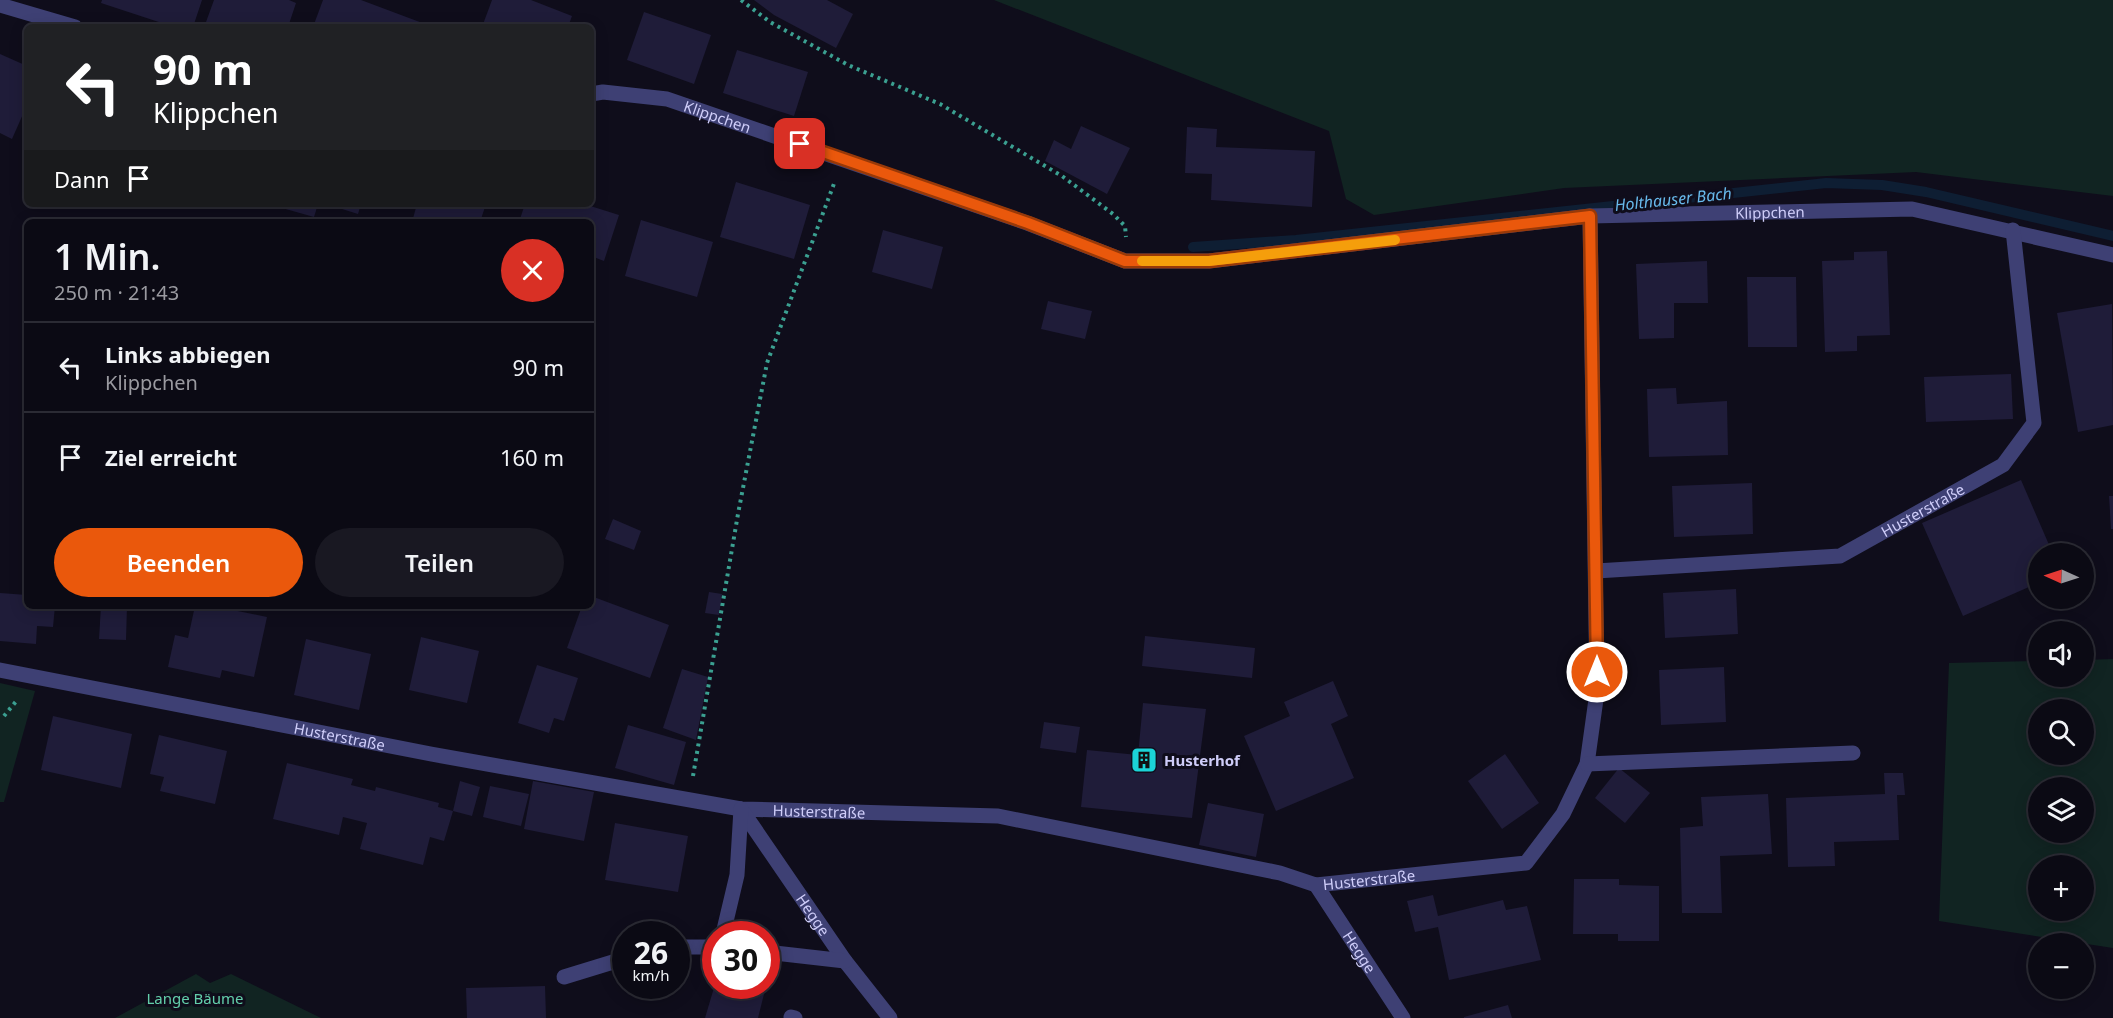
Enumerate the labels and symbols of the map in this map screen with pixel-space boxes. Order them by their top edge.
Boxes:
street label: Klippchen [681,96,754,137]
pin [774,118,825,169]
water label: Holthauser Bach [1613,182,1733,216]
street label: Klippchen [1735,201,1805,223]
street label: Husterstraße [1877,479,1968,541]
north arrow [2028,543,2094,609]
position arrow [1565,640,1629,704]
street label: Husterstraße [292,718,387,755]
building icon: Husterhof [1129,745,1159,775]
place label: Husterhof [1164,750,1241,770]
street label: Husterstraße [772,800,866,822]
street label: Husterstraße [1322,865,1416,894]
street label: Hegge [792,890,835,939]
speed limit sign: 30 [702,921,780,999]
street label: Hegge [1339,927,1381,977]
park label: Lange Bäume [146,988,244,1008]

